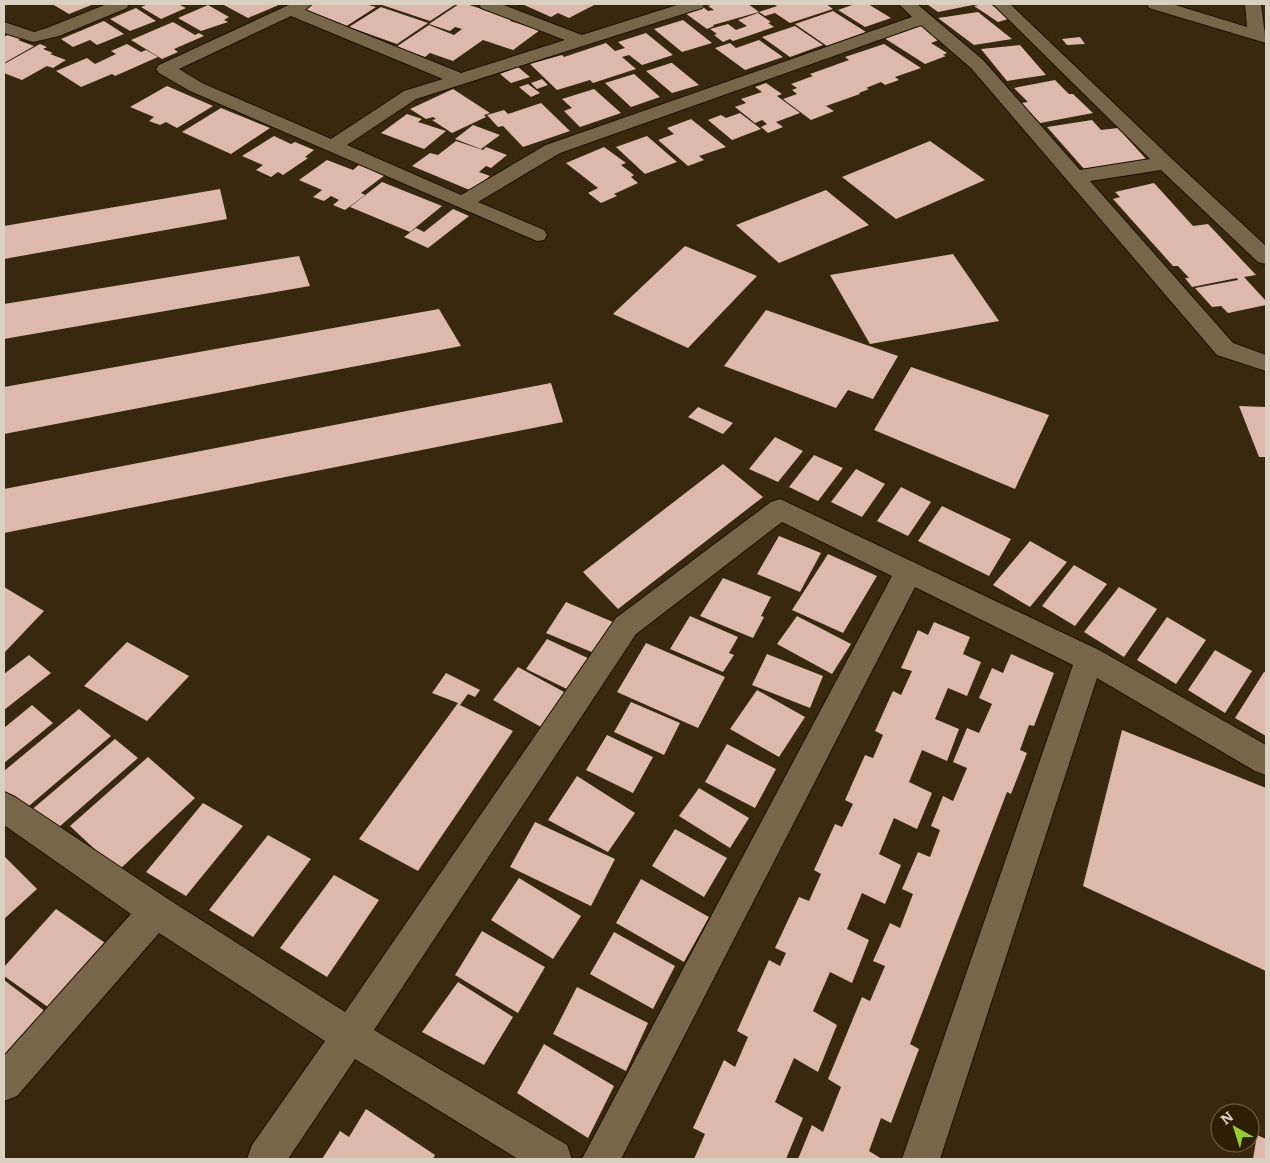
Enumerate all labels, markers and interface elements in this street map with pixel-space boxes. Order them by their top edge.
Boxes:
north arrow [1210,1103,1260,1153]
text: N [1215,1105,1237,1129]

